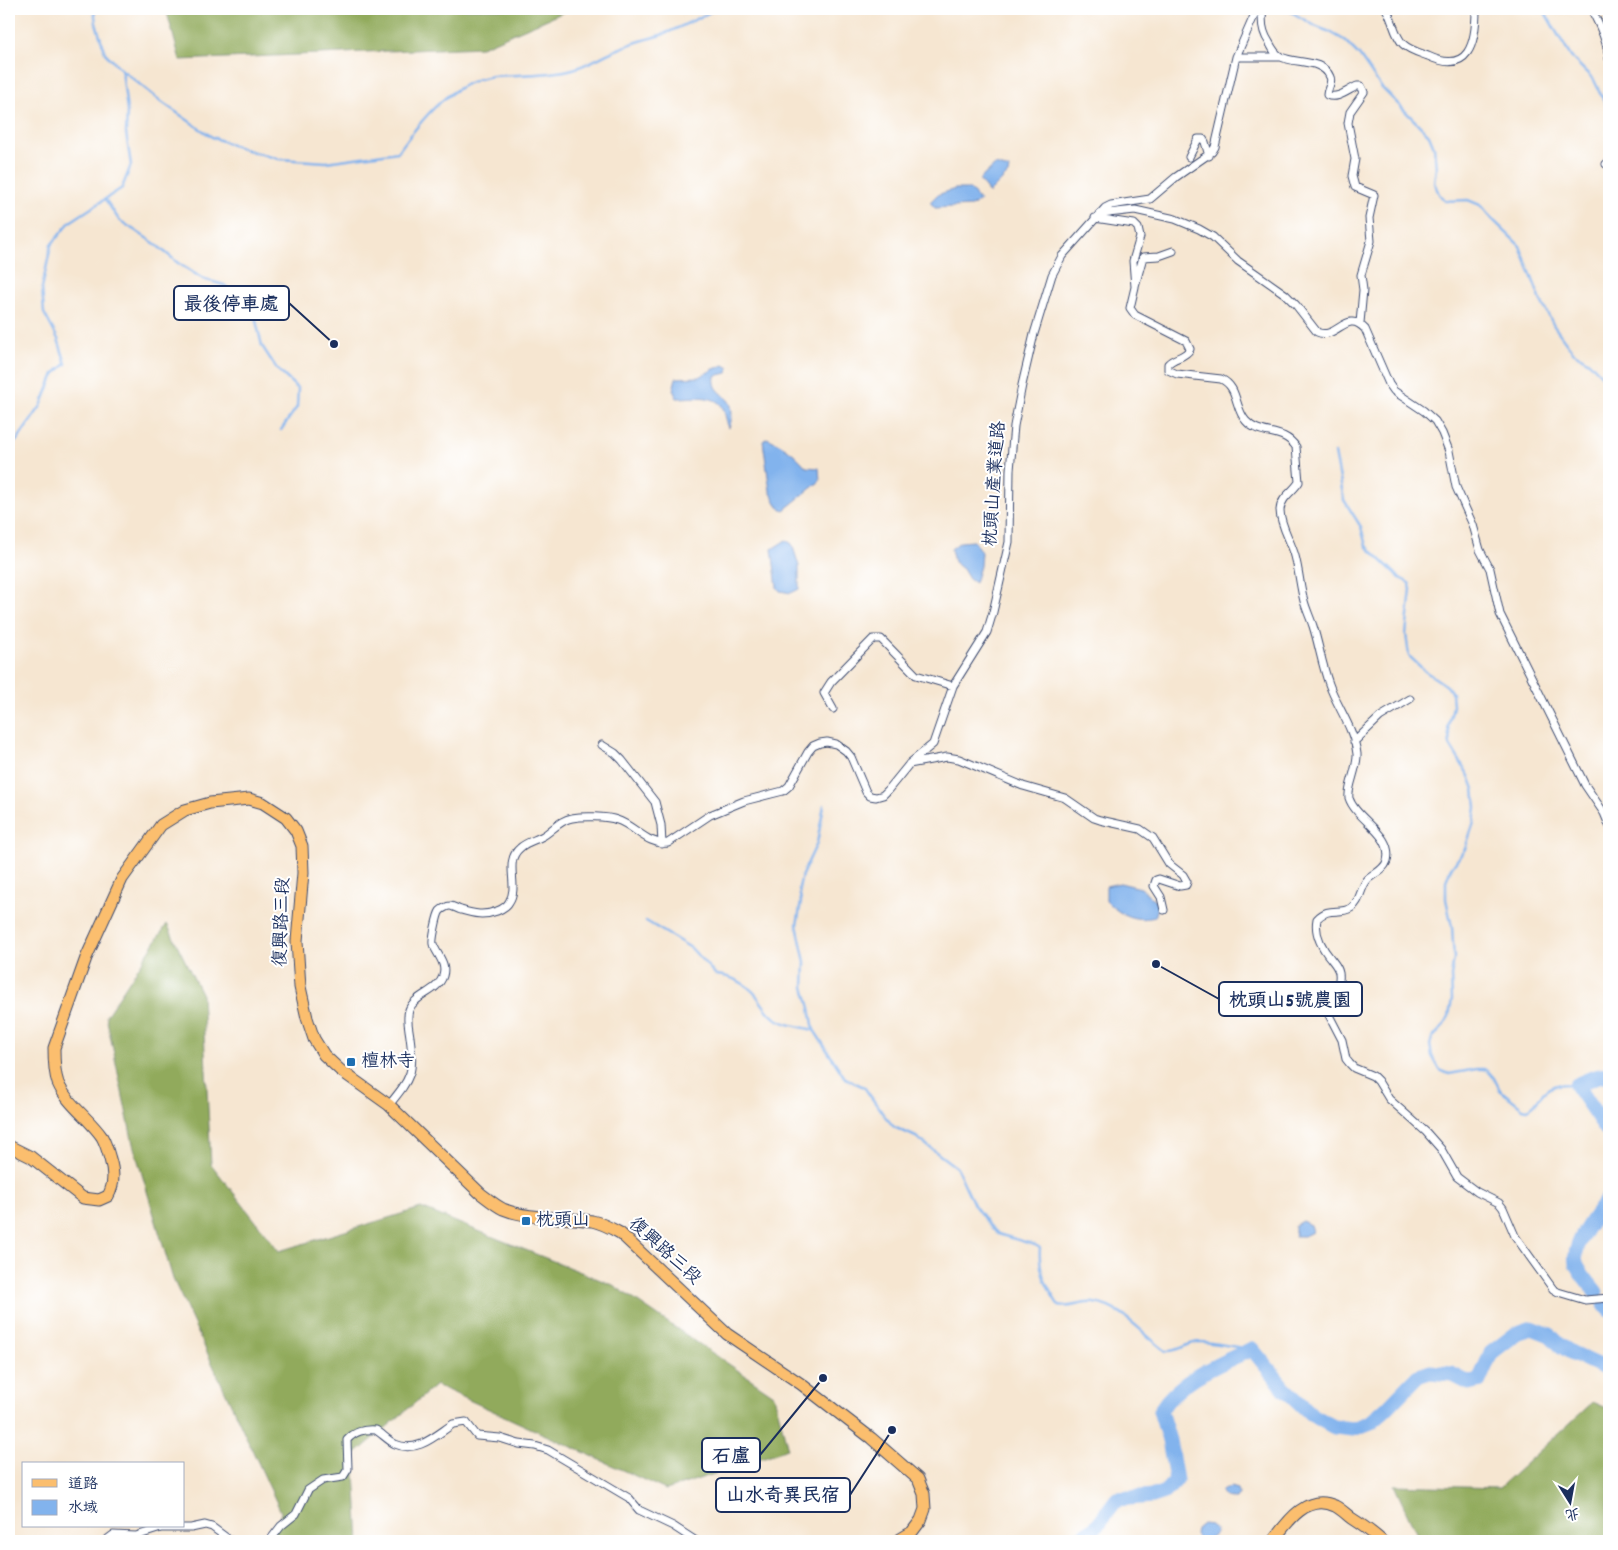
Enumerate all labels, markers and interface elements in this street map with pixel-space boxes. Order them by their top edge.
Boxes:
callout: 最後停車處 [174,286,289,320]
text: 最後停車處 [183,293,279,320]
street label: 枕頭山產業道路 [979,420,1013,548]
street label: 復興路三段 [269,877,297,967]
callout: 枕頭山5號農園 [1219,982,1362,1016]
text: 枕頭山5號農園 [1229,989,1351,1016]
place label: 檀林寺 [361,1050,415,1075]
marker: 檀林寺 [345,1056,357,1068]
place label: 枕頭山 [536,1209,590,1234]
street label: 復興路三段 [622,1213,706,1291]
marker: 枕頭山 [520,1215,532,1227]
callout: 石盧 [702,1438,760,1472]
text: 石盧 [712,1445,750,1472]
legend [22,1462,185,1528]
text: 道路 [68,1474,98,1496]
callout: 山水奇異民宿 [716,1478,850,1512]
north arrow [1546,1478,1596,1528]
text: 山水奇異民宿 [726,1484,840,1511]
text: 水域 [68,1498,98,1520]
text: 北 [1563,1502,1581,1524]

